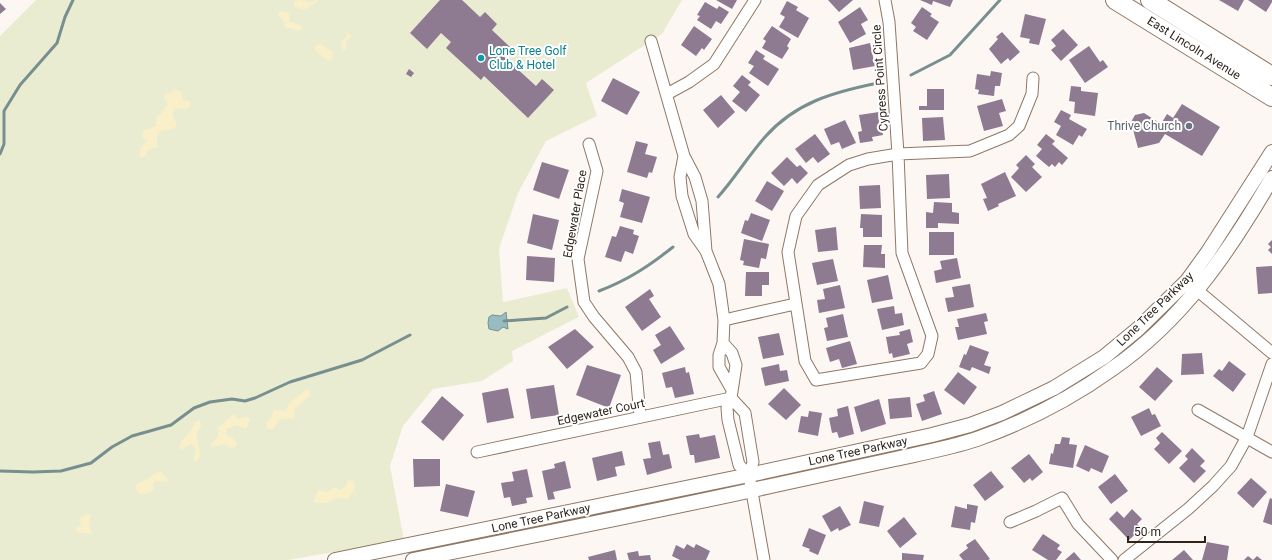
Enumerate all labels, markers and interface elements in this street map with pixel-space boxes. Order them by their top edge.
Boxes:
street label: East Lincoln Avenue [1145,14,1243,82]
street label: Cypress Point Circle [869,24,891,132]
place label: Lone Tree Golf Club & Hotel [489,44,567,72]
marker: Lone Tree Golf Club & Hotel [476,53,486,63]
place label: Thrive Church [1107,119,1181,133]
marker: Thrive Church [1184,121,1194,131]
street label: Edgewater Place [560,169,590,259]
street label: Lone Tree Parkway [1114,269,1196,349]
street label: Edgewater Court [556,396,646,428]
street label: Lone Tree Parkway [807,434,909,468]
street label: Lone Tree Parkway [490,501,592,535]
scale bar [1128,518,1205,544]
text: 50 m [1134,525,1161,539]

